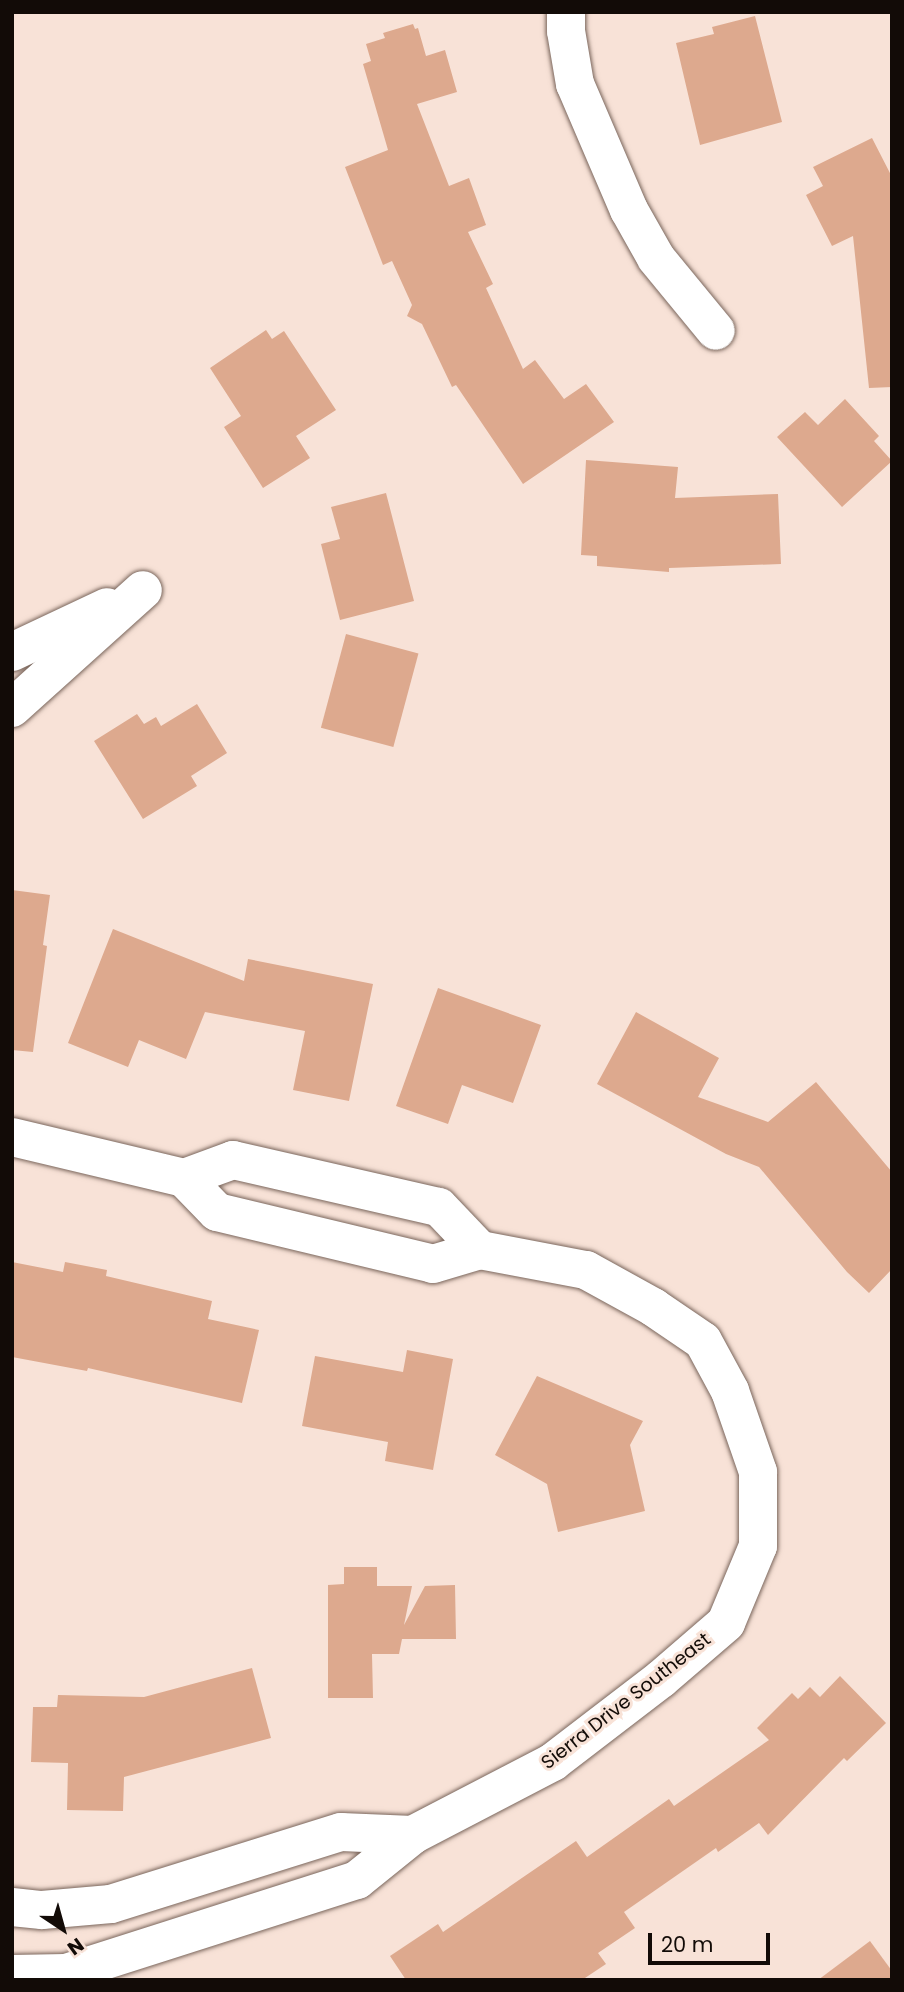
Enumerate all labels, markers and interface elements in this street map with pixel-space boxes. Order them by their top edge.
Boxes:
street label: Sierra Drive Southeast [537,1628,715,1774]
north arrow [28,1894,98,1964]
scale bar [652,1918,774,1962]
text: 20 m [661,1930,714,1959]
text: N [62,1931,89,1962]

